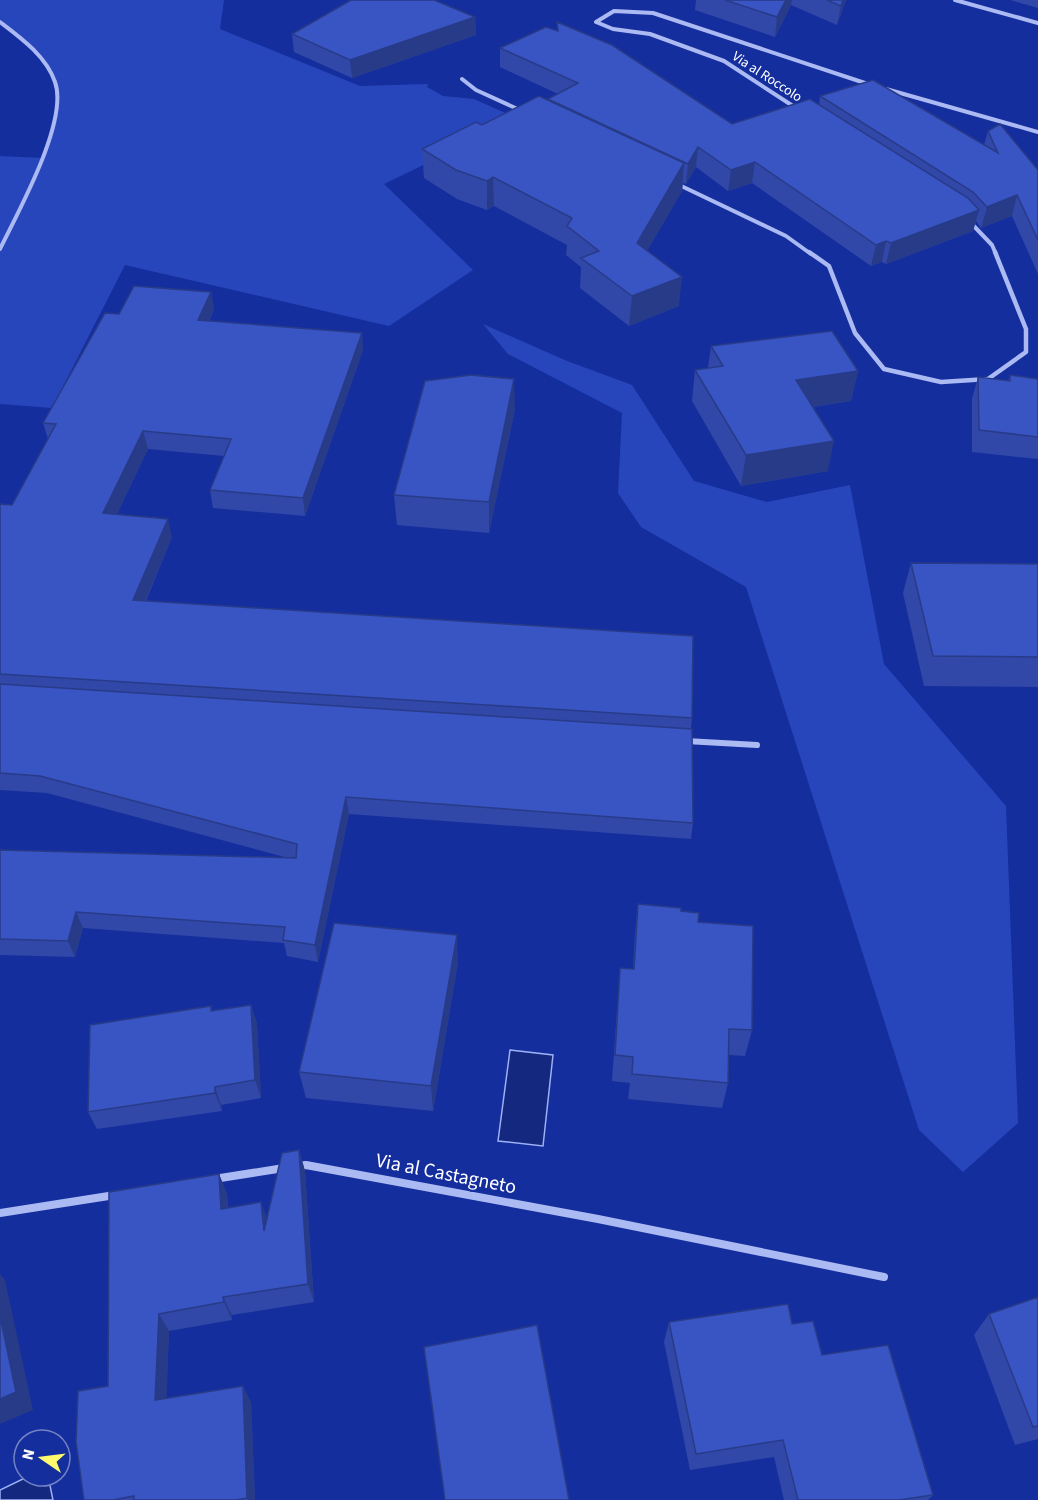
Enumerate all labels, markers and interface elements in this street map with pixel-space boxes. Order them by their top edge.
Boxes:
street label: Via al Roccolo [728,47,806,107]
street label: Via al Castagneto [373,1147,519,1201]
north arrow [12,1428,72,1488]
text: N [16,1447,40,1462]

